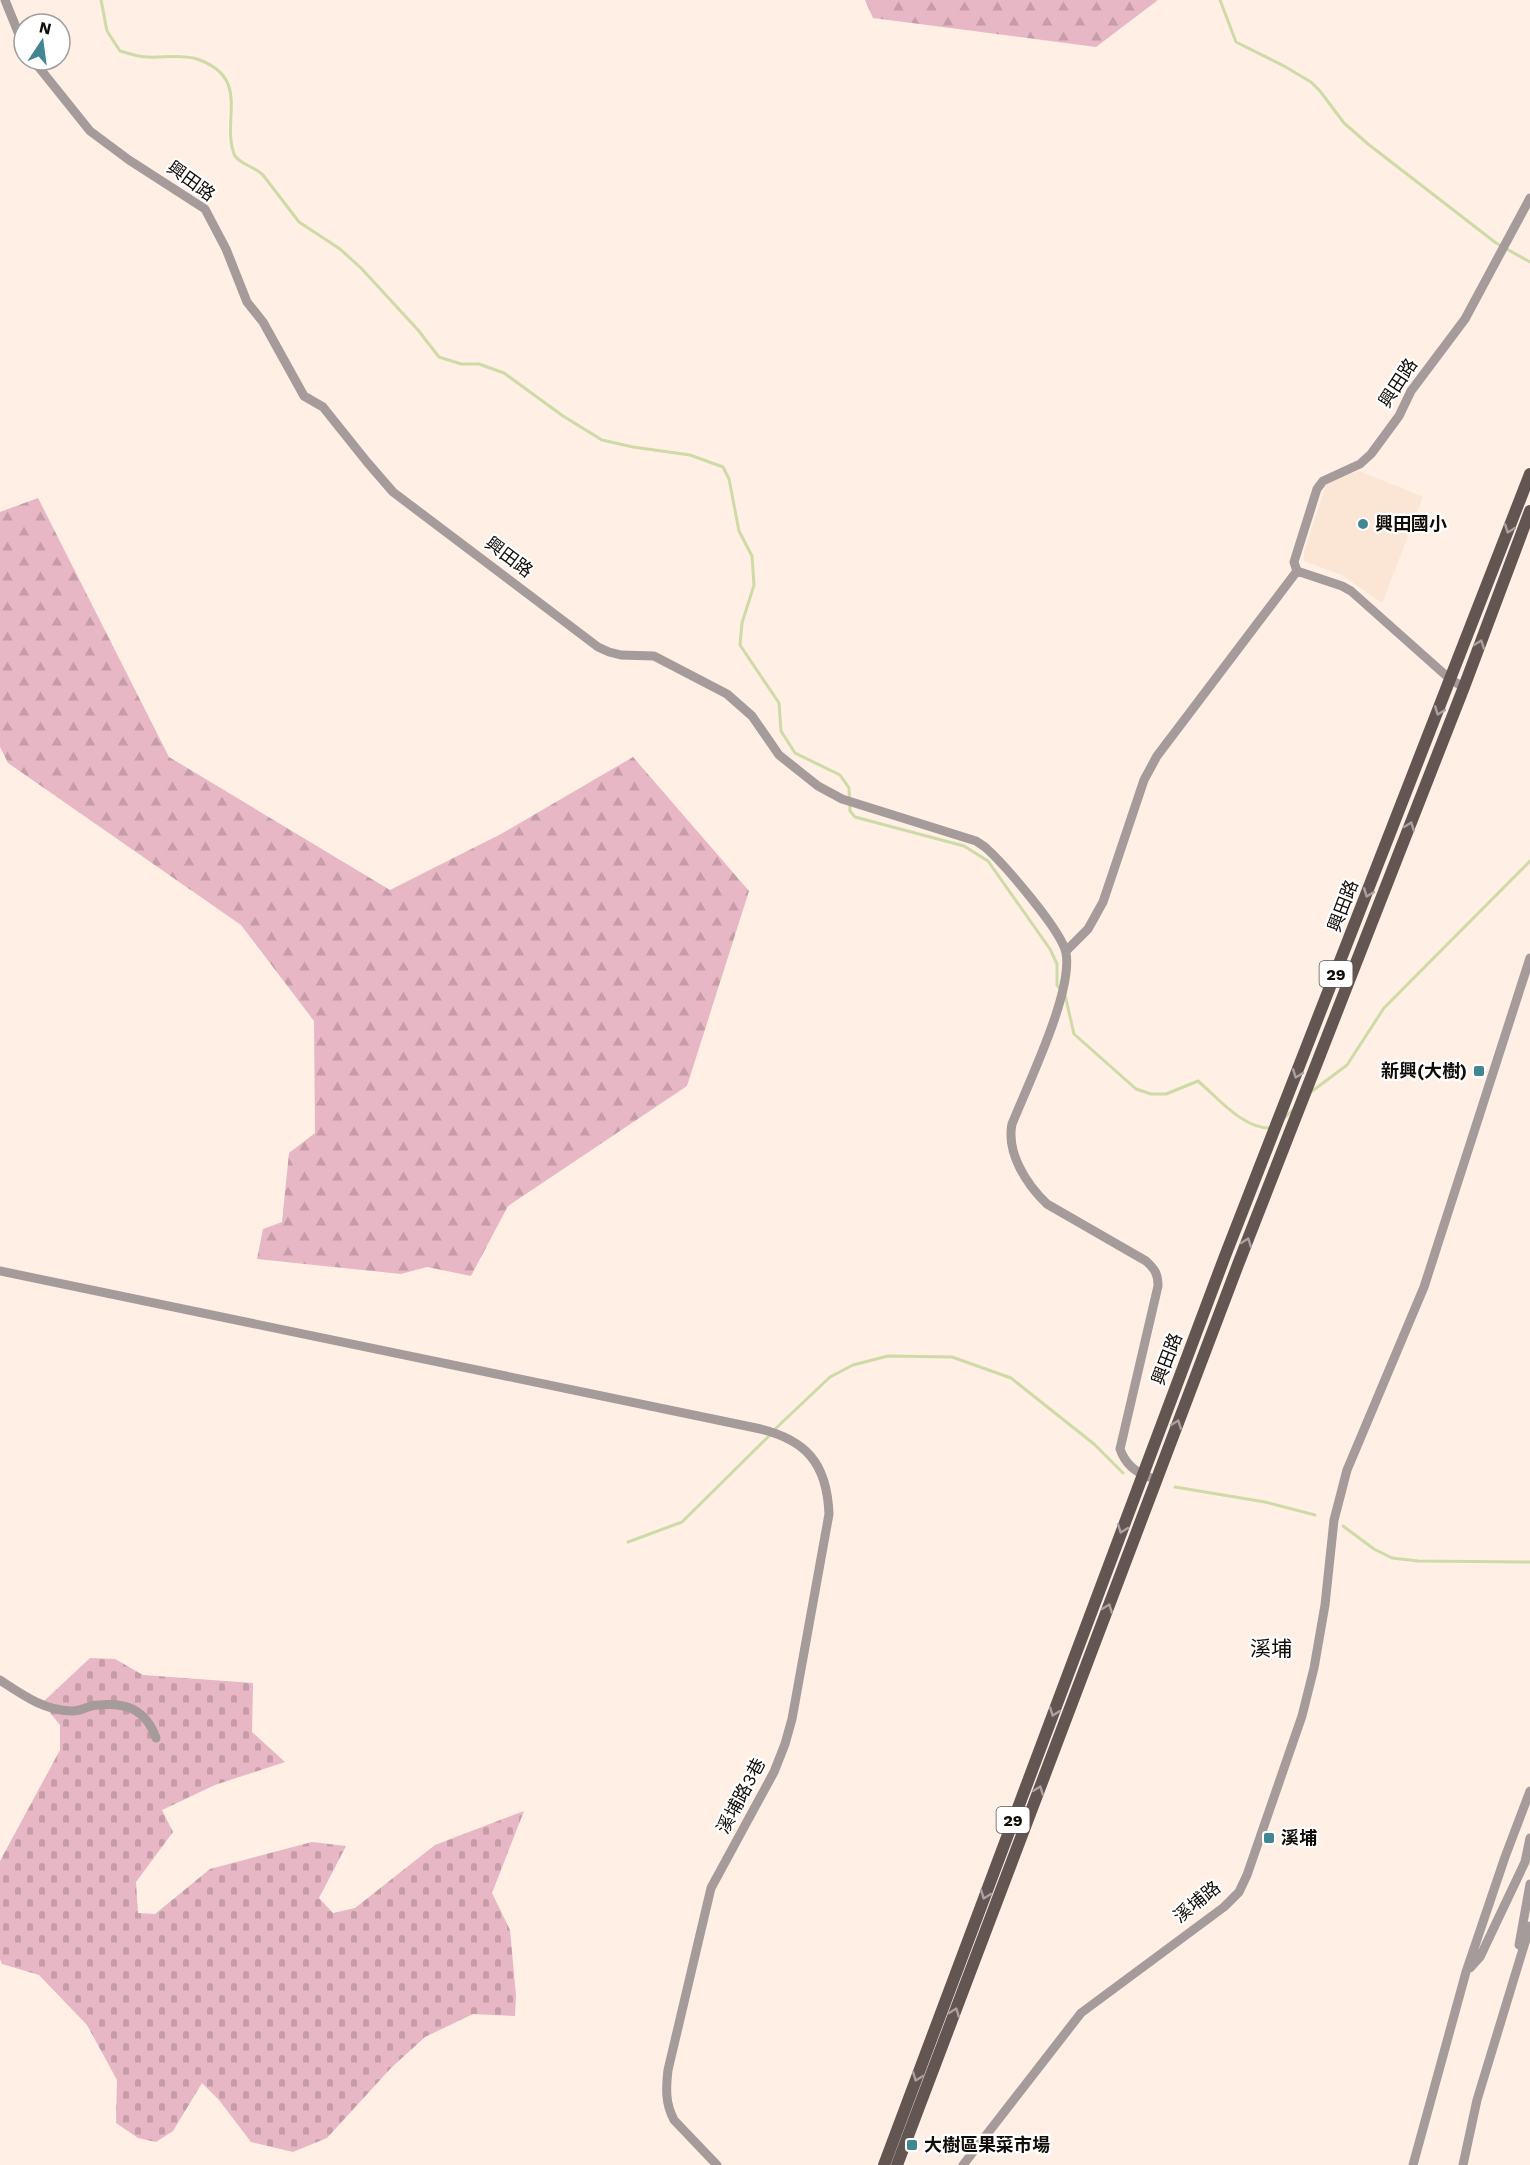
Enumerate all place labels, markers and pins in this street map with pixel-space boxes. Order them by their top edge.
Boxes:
place label: 興田國小 [1375,513,1447,534]
marker: 興田國小 [1356,517,1370,531]
place label: 新興(大樹) [1381,1060,1467,1081]
marker: 新興(大樹) [1472,1064,1486,1078]
place label: 溪埔 [1281,1827,1317,1848]
marker: 溪埔 [1262,1831,1276,1845]
place label: 大樹區果菜市場 [924,2134,1050,2155]
marker: 大樹區果菜市場 [905,2138,919,2152]

